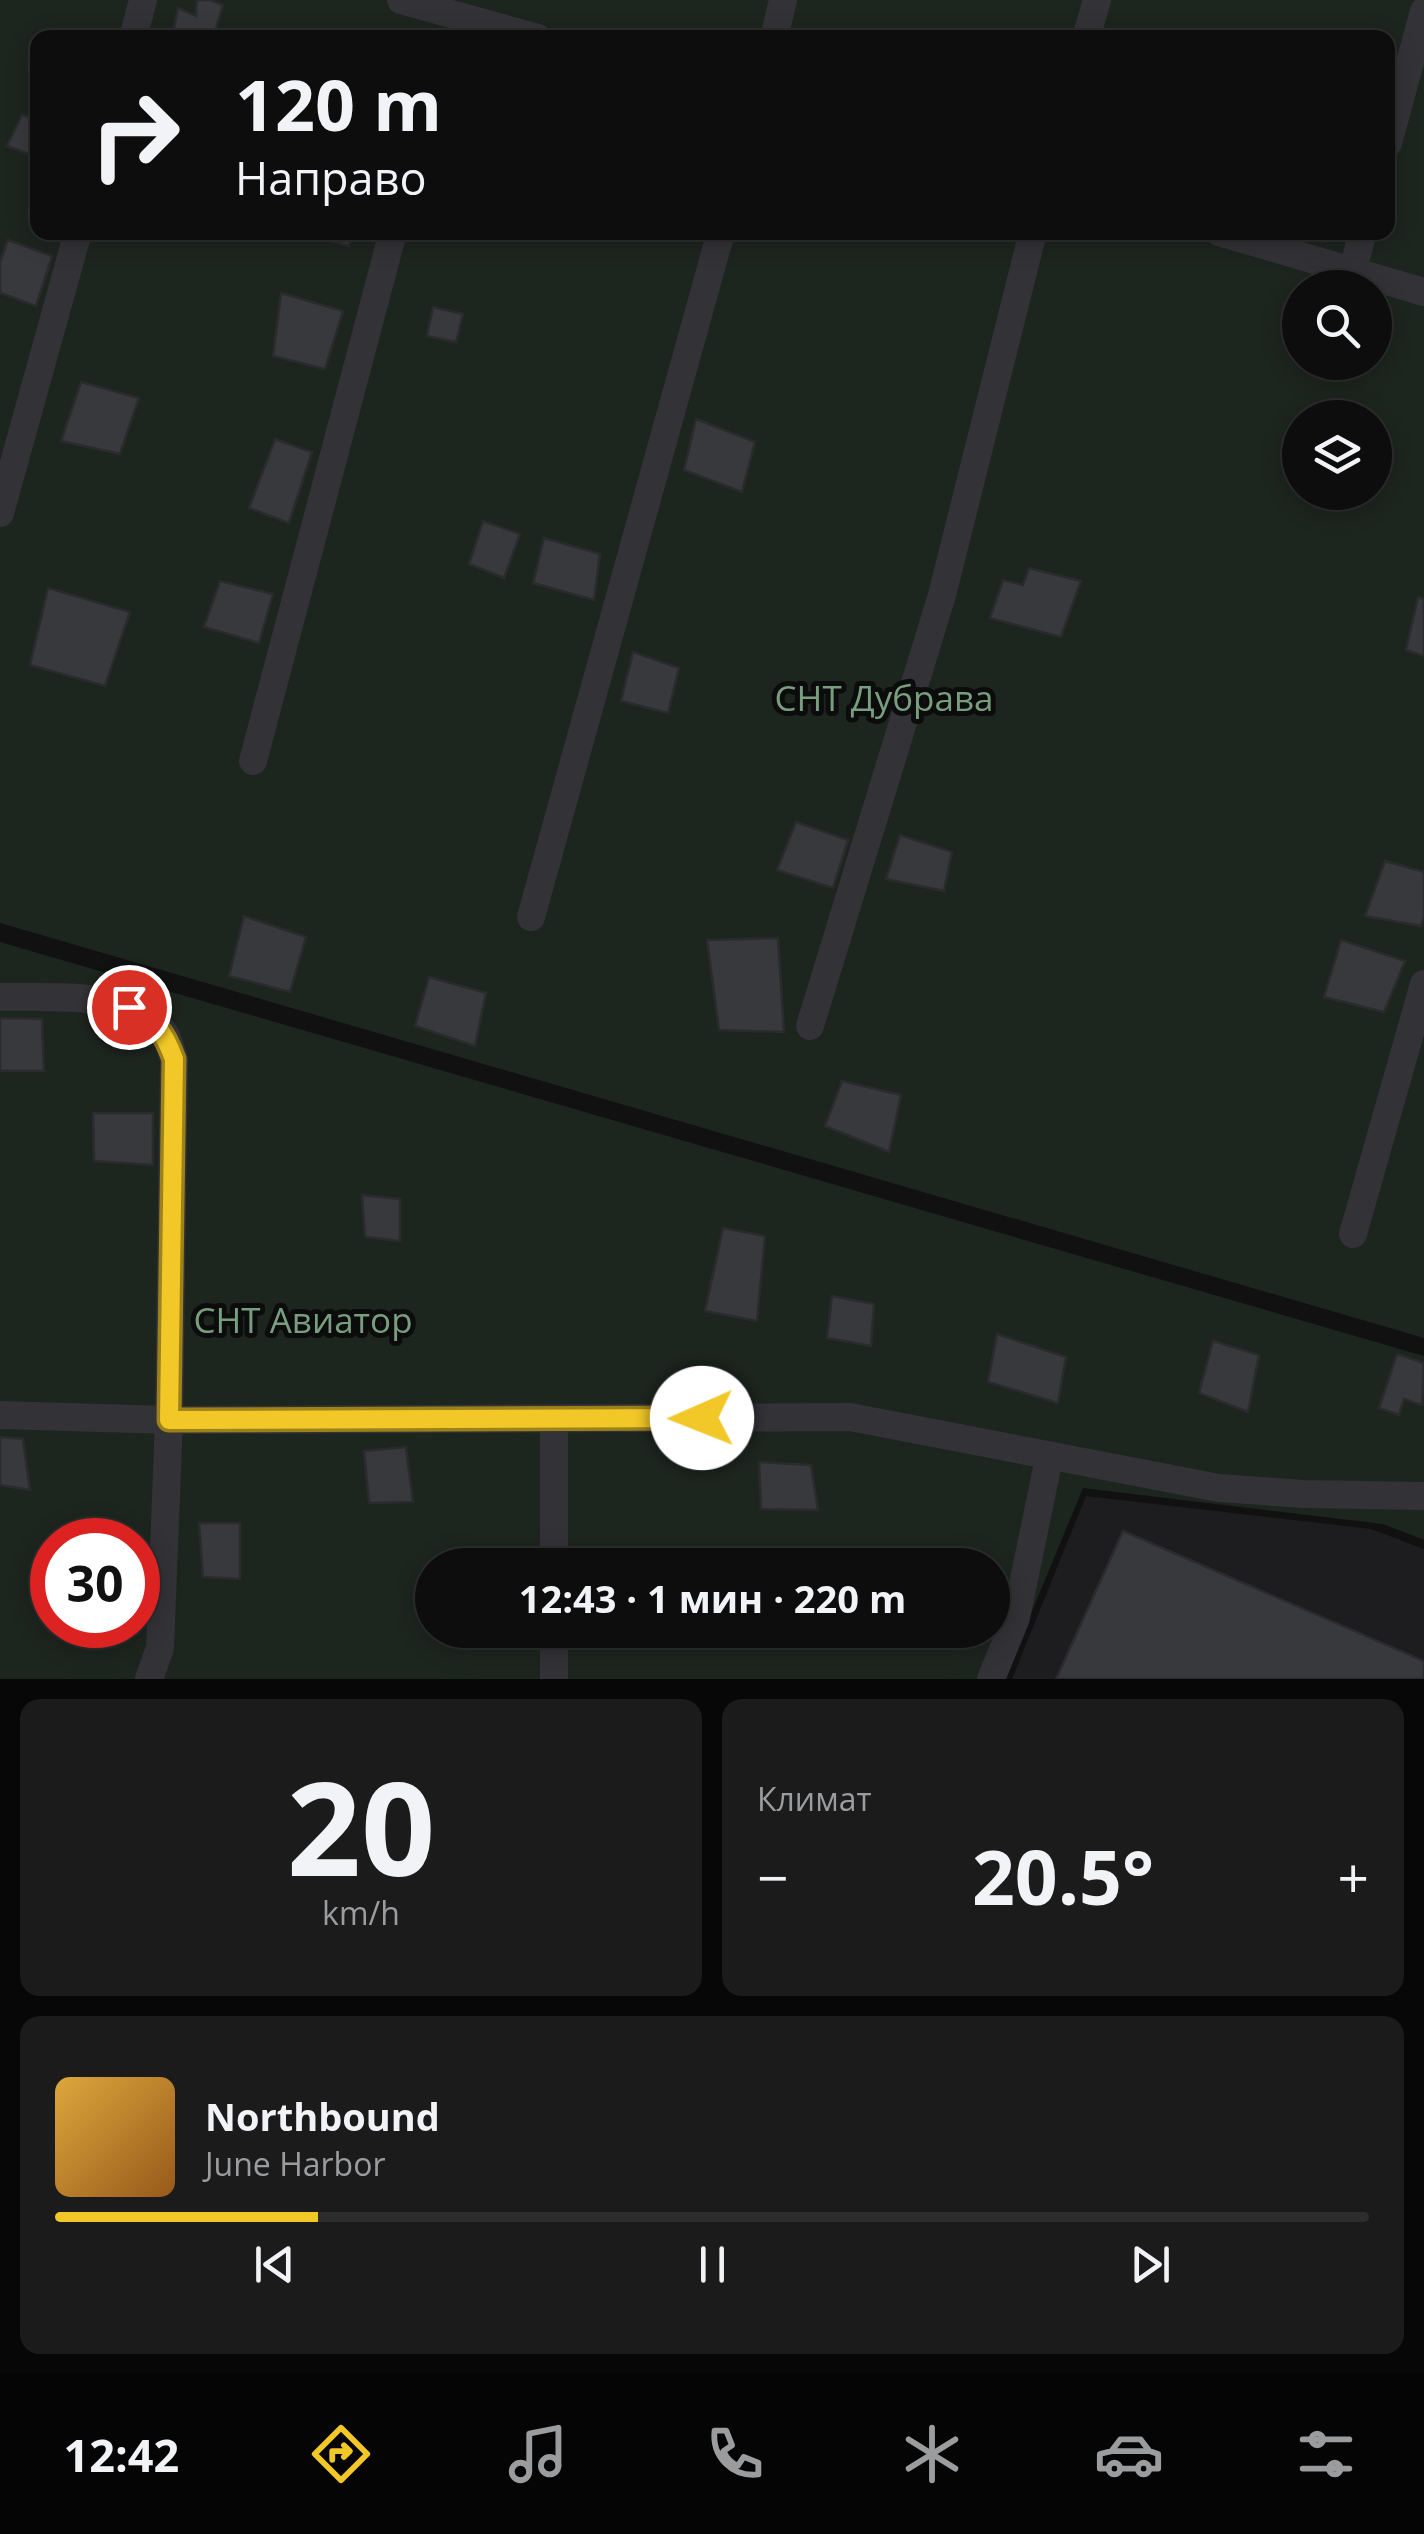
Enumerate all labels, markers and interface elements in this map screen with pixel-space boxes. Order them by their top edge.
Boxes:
text: 120 m [235,56,442,152]
icon: right [70,70,200,200]
text: Направо [235,147,427,208]
map controls [1282,270,1392,510]
button: search [1282,270,1392,380]
button: layers [1282,400,1392,510]
park label: СНТ Дубрава [775,674,993,721]
pin [87,965,172,1050]
icon: arrive [102,980,157,1035]
park label: СНТ Авиатор [193,1296,413,1343]
position arrow [650,1366,754,1470]
speed limit sign: 30 [30,1518,160,1648]
text: 12:43 · 1 мин · 220 m [519,1572,906,1624]
text: 20 [287,1737,435,1914]
text: Климат [757,1777,871,1820]
text: 20.5° [972,1825,1154,1927]
text: − [757,1839,788,1914]
text: + [1338,1839,1369,1914]
text: km/h [322,1891,400,1934]
text: Northbound [205,2090,440,2142]
text: June Harbor [205,2142,385,2185]
icon: previous [247,2237,302,2292]
icon: pause [685,2237,740,2292]
icon: next [1123,2237,1178,2292]
icon: directions [306,2419,376,2489]
icon: music [503,2419,573,2489]
icon: phone [700,2419,770,2489]
icon: climate [897,2419,967,2489]
icon: car [1094,2419,1164,2489]
icon: filters [1291,2419,1361,2489]
text: 12:42 [63,2424,179,2485]

